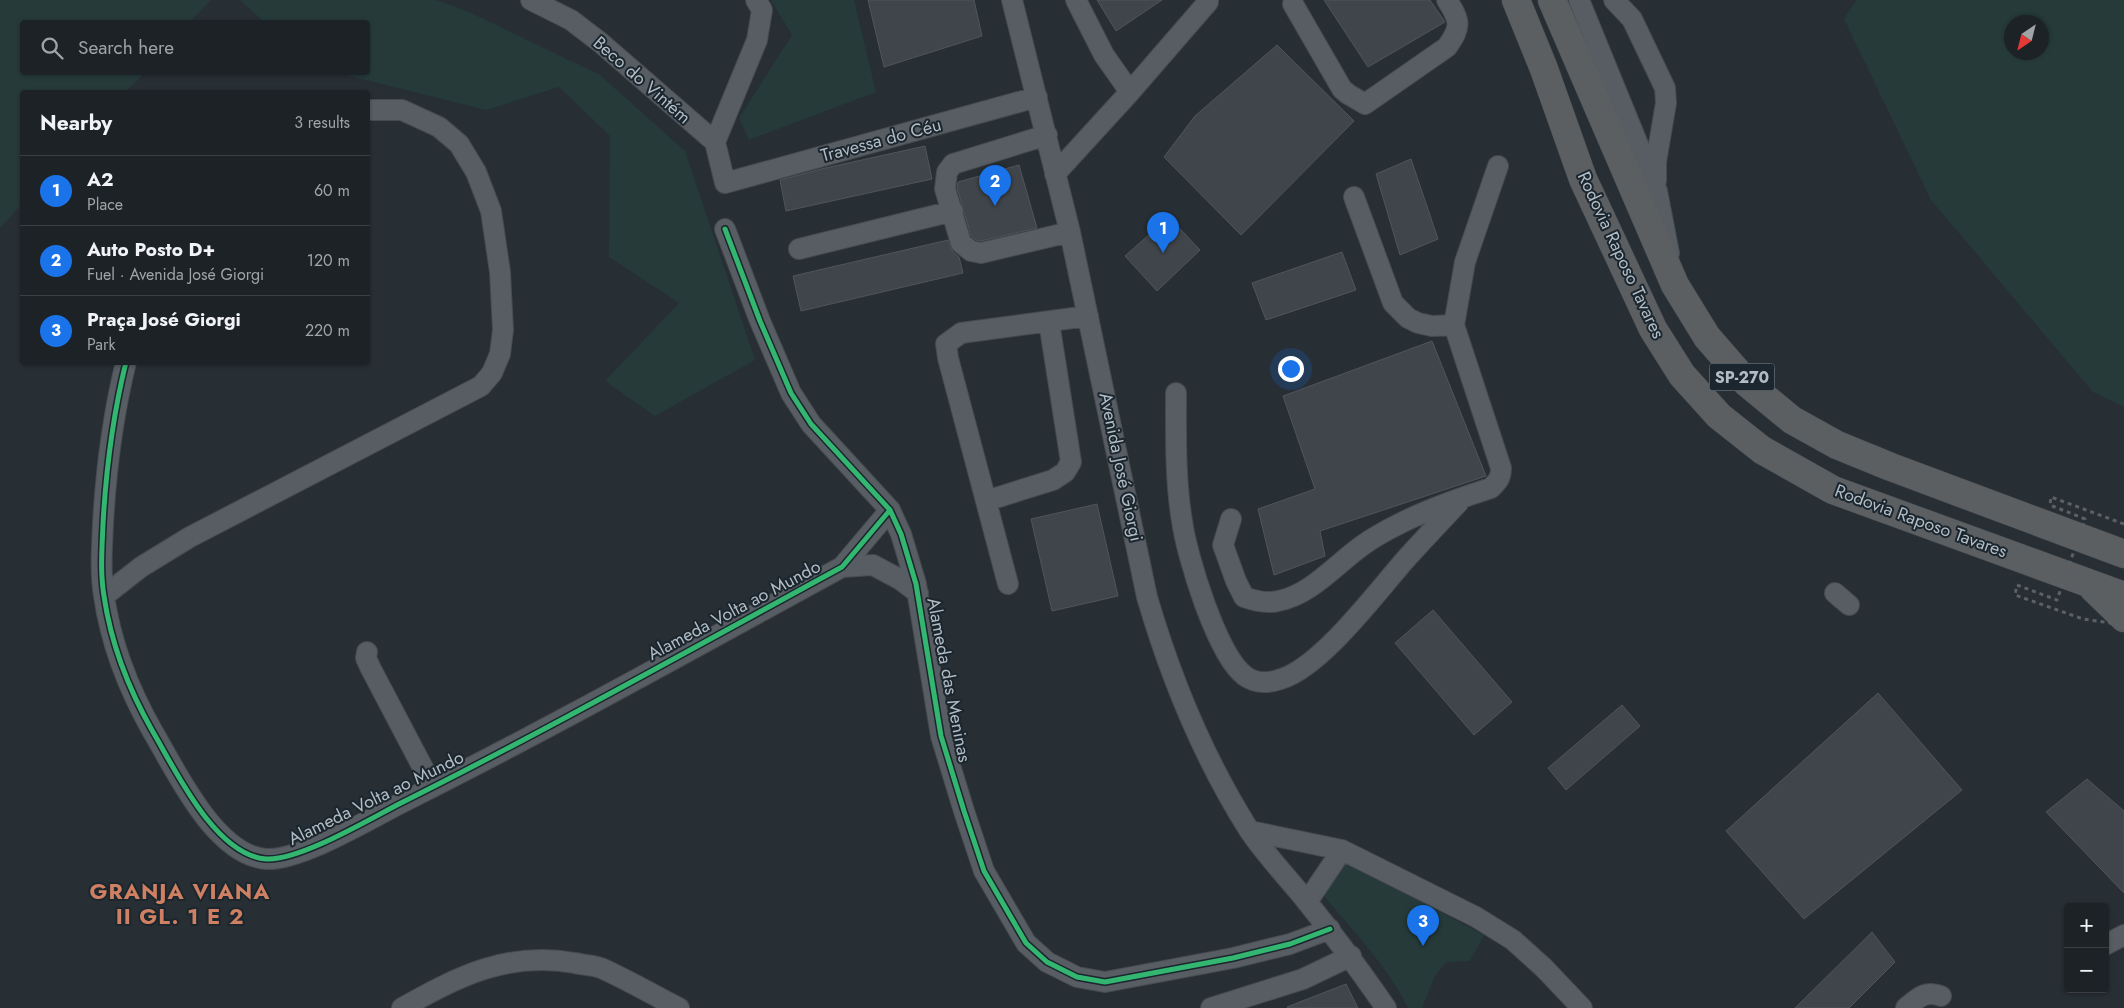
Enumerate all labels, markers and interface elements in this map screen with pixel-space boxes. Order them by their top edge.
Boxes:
north arrow [2004,15,2049,60]
search box [20,20,370,75]
street label: Beco do Vintém [587,30,697,130]
icon: search [38,34,66,62]
text: Search here [78,34,174,61]
text: Nearby [40,108,112,138]
text: 3 results [294,111,350,134]
street label: Travessa do Céu [818,111,944,169]
pin: 2 [979,165,1011,206]
text: A2 [87,166,113,193]
street label: Rodovia Raposo Tavares [1571,167,1671,343]
text: 1 [52,179,60,202]
text: 60 m [314,179,350,202]
text: Place [87,193,123,216]
pin: 1 [1147,212,1179,253]
text: Auto Posto D+ [87,236,215,263]
text: 2 [51,249,61,272]
text: 120 m [307,249,350,272]
text: Fuel · Avenida José Giorgi [87,263,264,286]
text: Praça José Giorgi [87,306,241,333]
text: 3 [51,319,61,342]
text: 220 m [305,319,350,342]
text: Park [87,333,116,356]
your location [1278,356,1304,382]
road number: SP-270 [1710,364,1774,391]
street label: Avenida José Giorgi [1093,390,1149,544]
street label: Rodovia Raposo Tavares [1831,478,2011,564]
street label: Alameda Volta ao Mundo [643,553,825,667]
street label: Alameda das Meninas [920,595,978,765]
street label: Alameda Volta ao Mundo [284,744,468,852]
district label: GRANJA VIANA II GL. 1 E 2 [90,875,270,932]
map controls [2064,903,2109,993]
button: + [2064,903,2109,948]
pin: 3 [1407,905,1439,946]
button: − [2064,948,2109,993]

